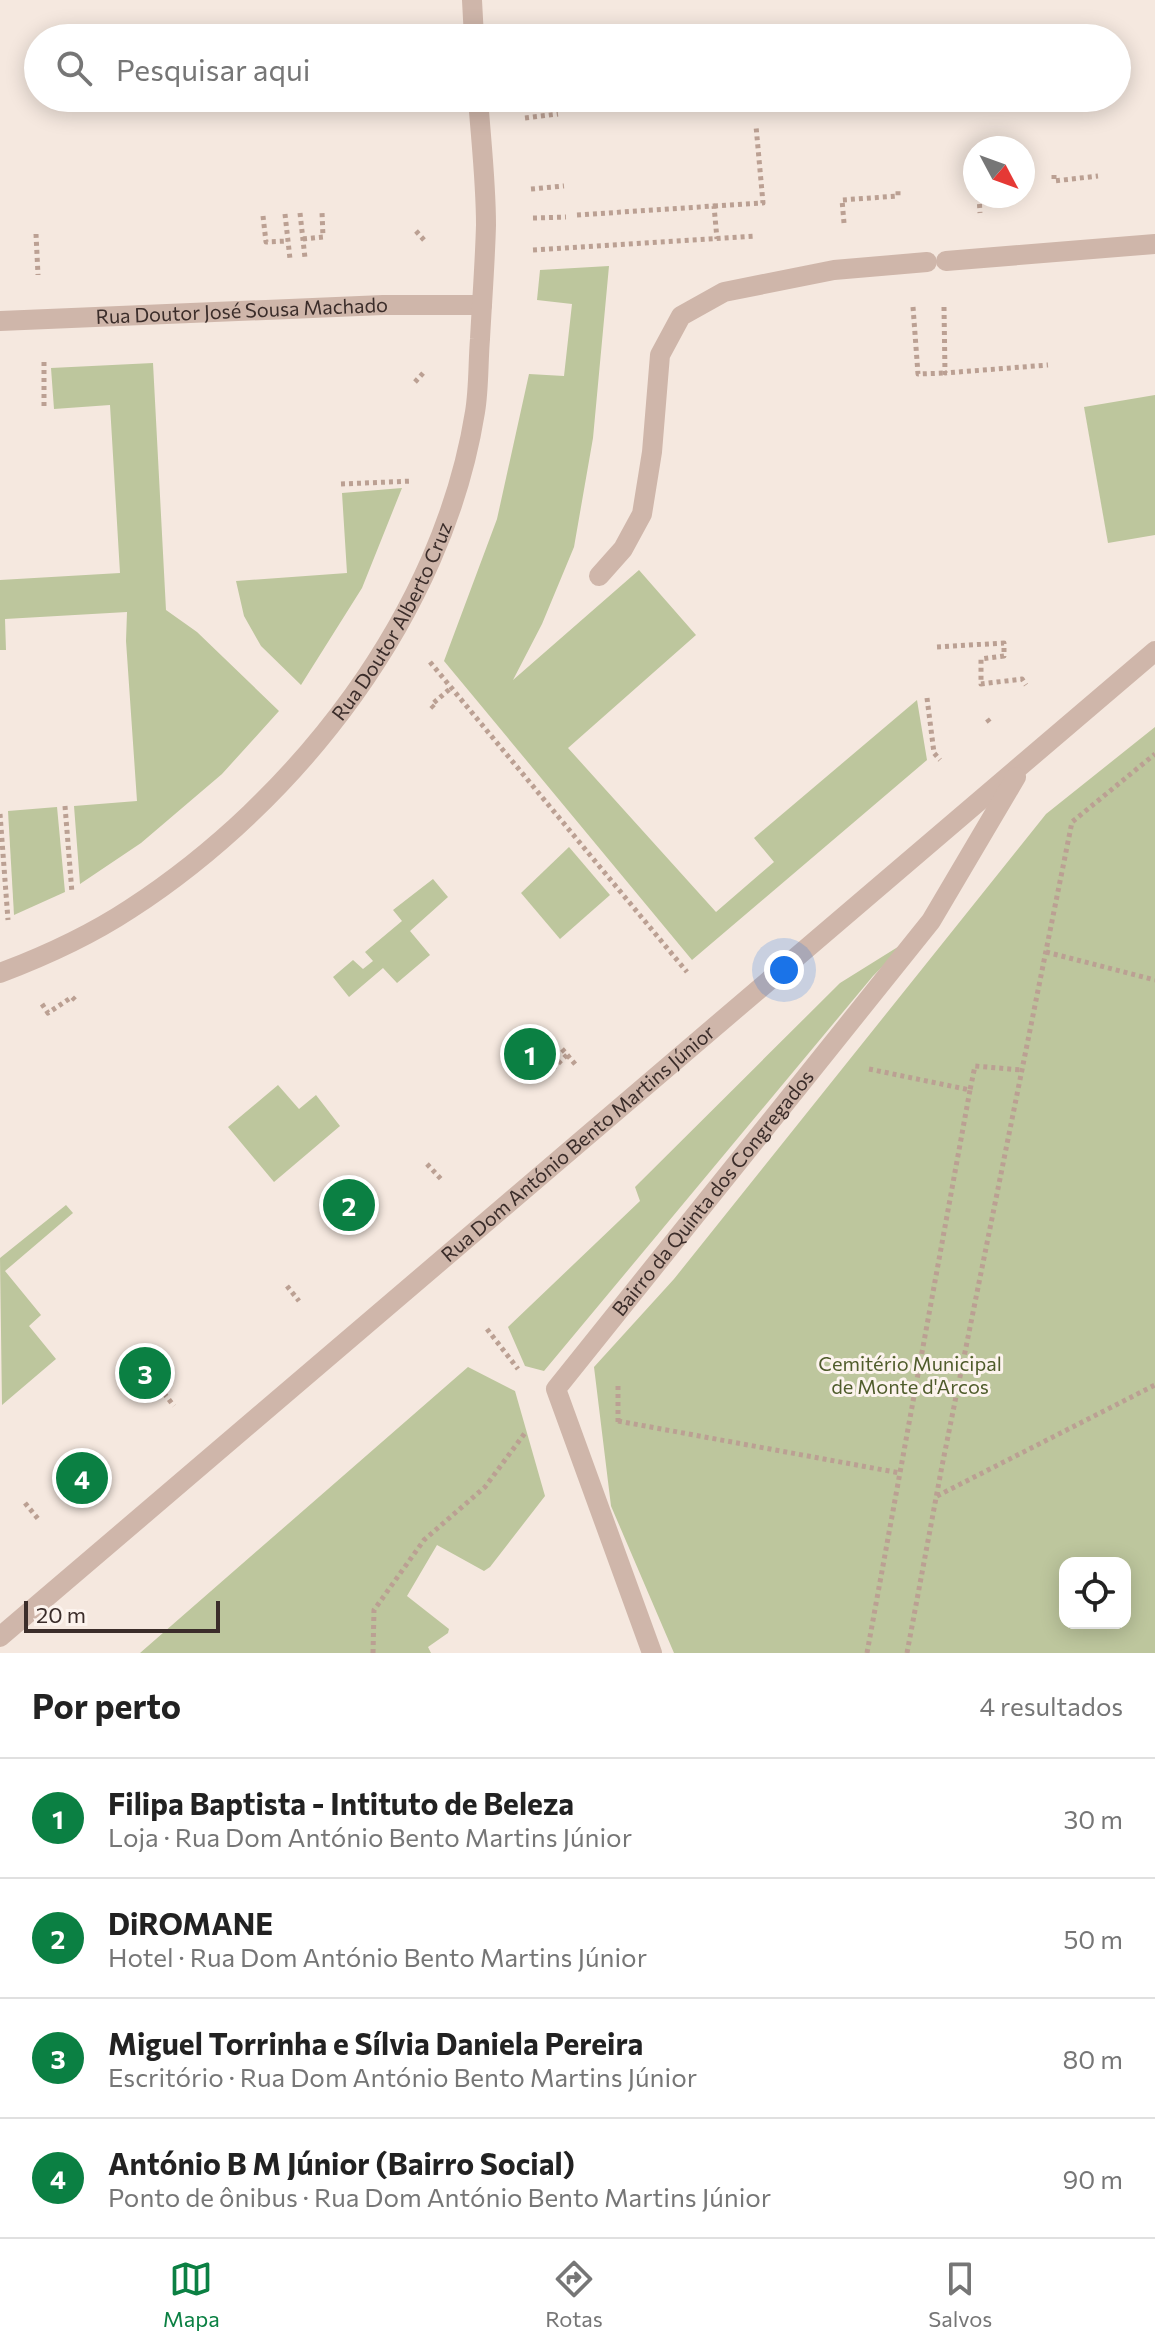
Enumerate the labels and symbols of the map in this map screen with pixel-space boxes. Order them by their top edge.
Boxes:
north arrow [963,136,1035,208]
street label: Rua Doutor José Sousa Machado [95,292,388,328]
street label: Rua Doutor Alberto Cruz [326,518,456,725]
your location [764,950,804,990]
street label: Rua Dom António Bento Martins Júnior [436,1019,719,1266]
pin: 1 [504,1024,556,1084]
street label: Bairro da Quinta dos Congregados [606,1065,818,1320]
pin: 2 [323,1175,375,1235]
pin: 3 [119,1343,171,1403]
park label: Cemitério Municipal de Monte d'Arcos [818,1351,1002,1398]
pin: 4 [56,1448,108,1508]
scale bar [24,1597,220,1633]

